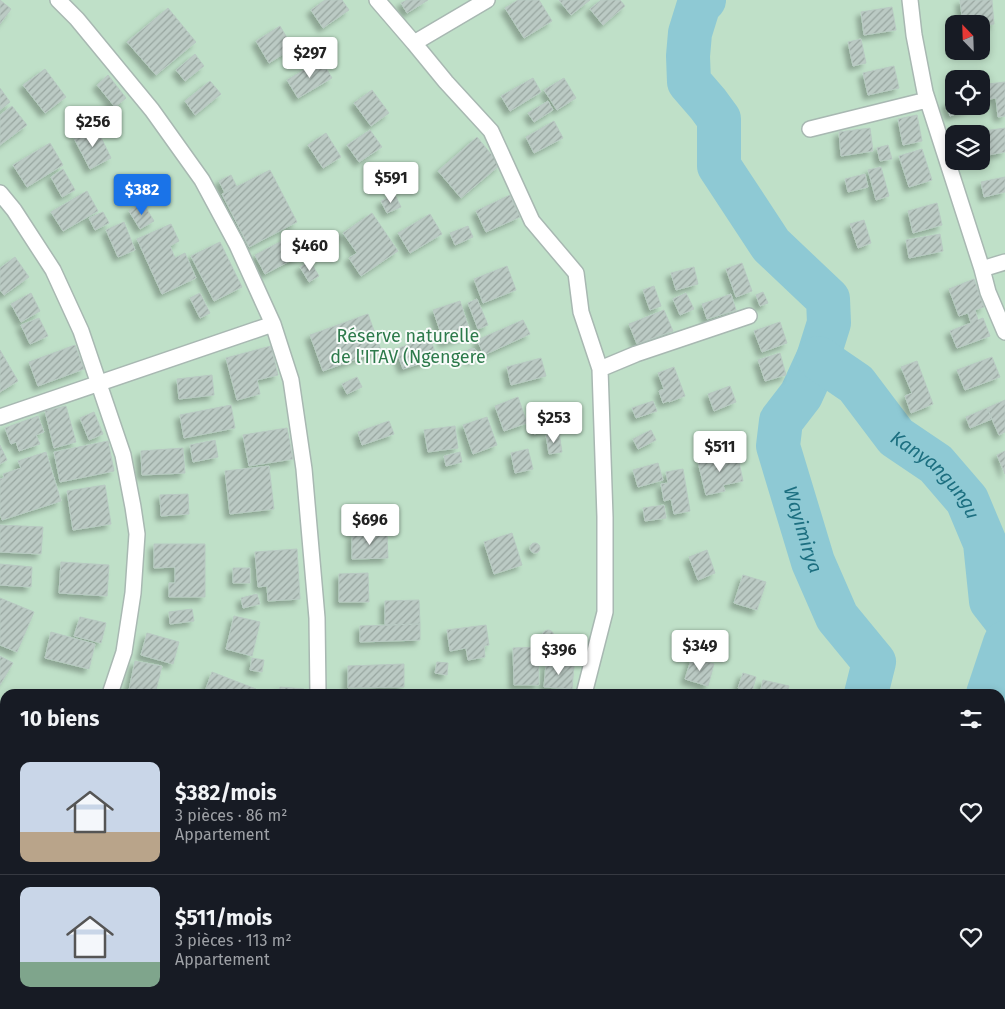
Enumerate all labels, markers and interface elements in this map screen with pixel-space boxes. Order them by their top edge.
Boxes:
north arrow [945,15,990,60]
map controls [945,15,990,170]
pin: $297 [280,36,340,79]
text: $297 [294,43,327,62]
button: locate [945,70,990,115]
pin: $256 [63,106,123,148]
text: $256 [76,112,110,131]
button: layers [945,125,990,170]
pin: $591 [361,162,421,204]
text: $591 [374,168,408,187]
pin: $382 [112,174,172,216]
text: $382 [125,180,159,199]
pin: $460 [280,230,340,272]
text: $460 [292,236,328,255]
park label: Réserve naturelle de l'ITAV (Ngengere [330,325,486,368]
pin: $253 [524,402,584,444]
text: $253 [537,408,571,427]
water label: Kanyangungu [886,425,985,522]
pin: $511 [690,430,750,473]
text: $511 [704,437,736,456]
water label: Wayimirya [779,483,828,576]
pin: $696 [340,504,400,546]
text: $696 [352,510,388,529]
pin: $349 [670,630,730,672]
pin: $396 [529,634,589,676]
text: $349 [683,636,717,655]
text: $396 [542,640,576,659]
icon: filters [957,705,985,733]
text: 10 biens [20,706,99,732]
text: $382/mois [175,780,277,806]
icon: home [60,782,120,842]
icon: heart [957,798,985,826]
text: 3 pièces · 86 m² [175,806,287,825]
text: Appartement [175,825,270,844]
text: $511/mois [175,905,272,931]
icon: home [60,907,120,967]
icon: heart [957,923,985,951]
text: 3 pièces · 113 m² [175,931,292,950]
text: Appartement [175,950,270,969]

